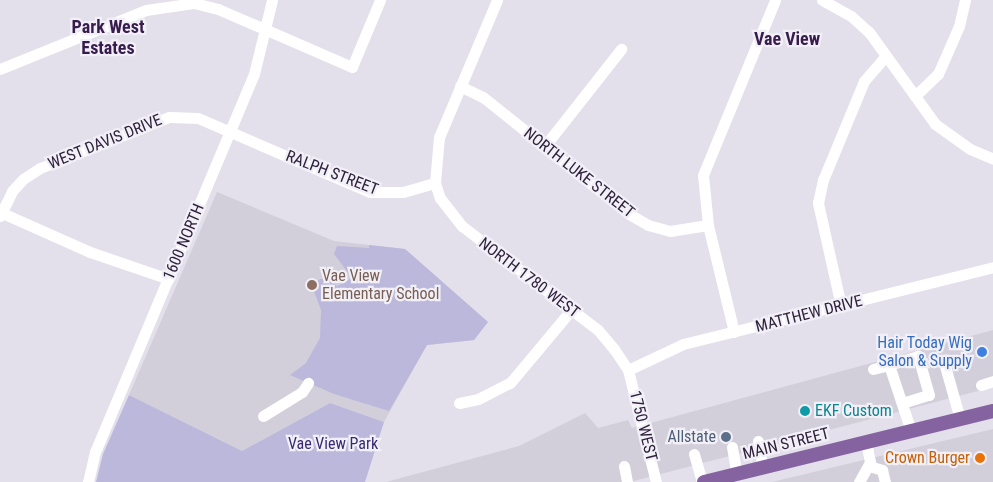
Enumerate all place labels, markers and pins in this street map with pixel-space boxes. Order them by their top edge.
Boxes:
place label: Vae View Elementary School [322,266,439,304]
marker: Vae View Elementary School [306,279,318,291]
place label: Hair Today Wig Salon & Supply [877,333,972,371]
marker: Hair Today Wig Salon & Supply [976,346,988,358]
place label: EKF Custom [815,401,892,421]
marker: EKF Custom [799,405,811,417]
place label: Allstate [668,427,716,447]
marker: Allstate [720,431,732,443]
place label: Crown Burger [885,448,970,468]
marker: Crown Burger [974,452,986,464]

